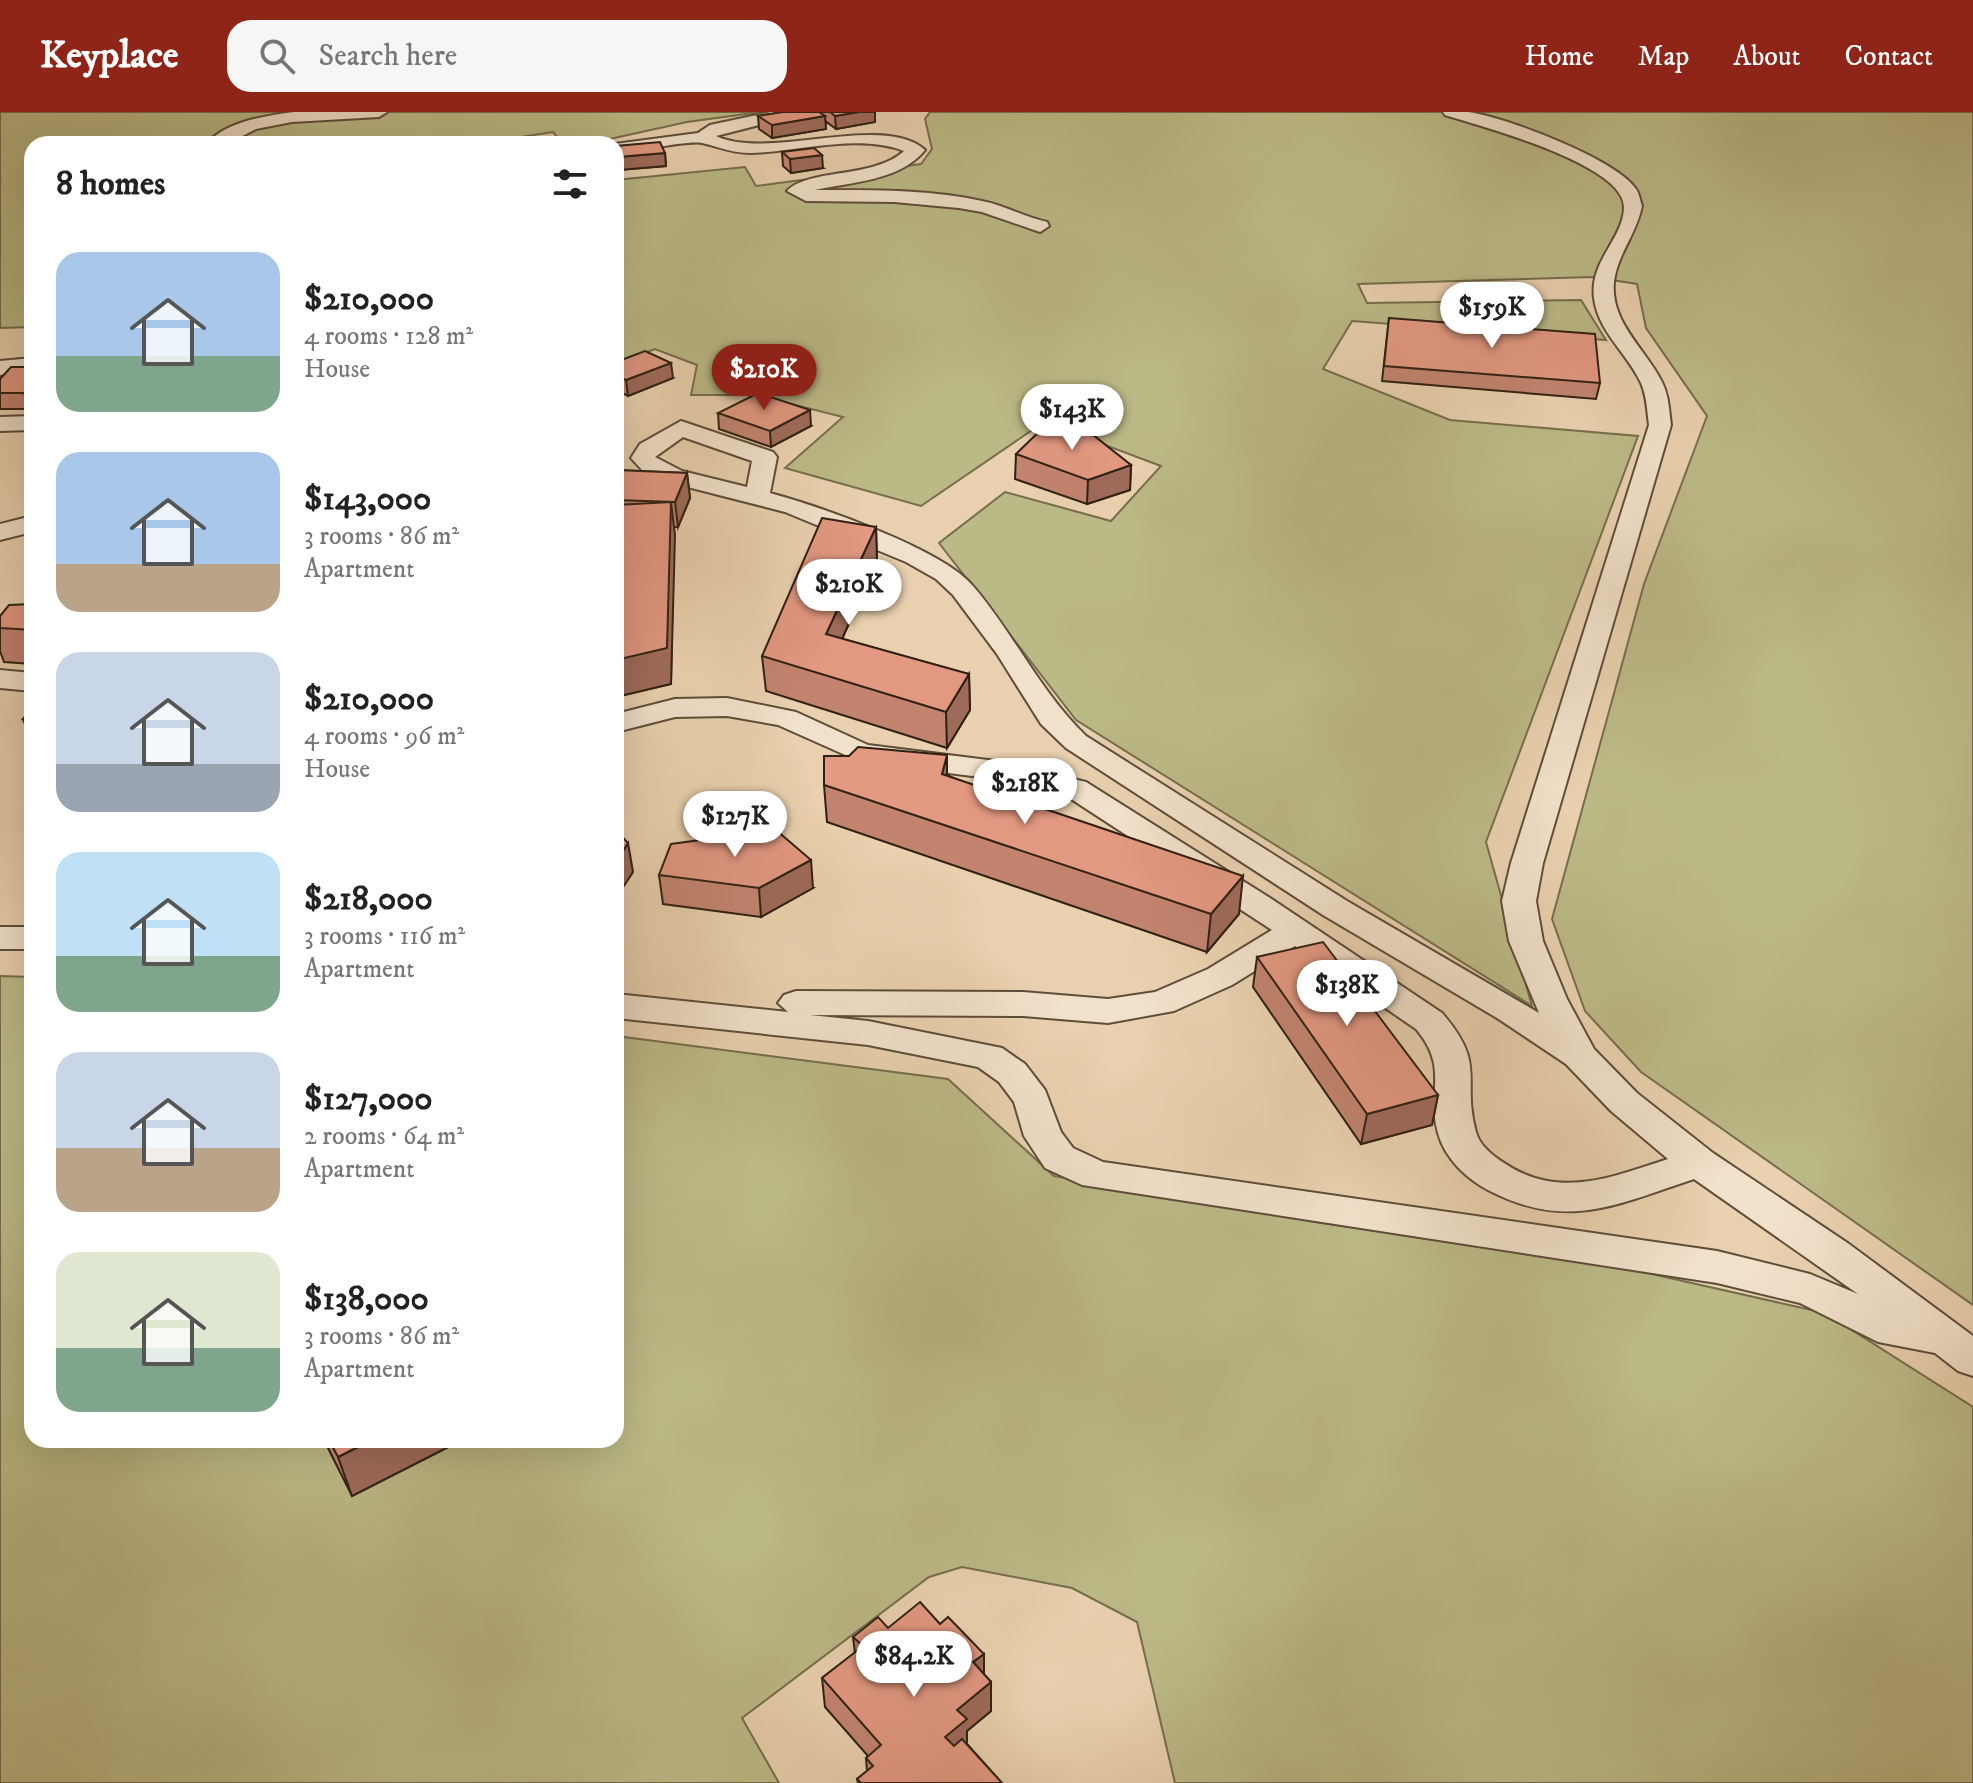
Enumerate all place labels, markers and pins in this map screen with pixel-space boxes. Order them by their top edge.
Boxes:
pin: $159K [1436,282,1548,350]
pin: $210K [708,344,820,412]
pin: $143K [1016,384,1128,452]
pin: $210K [793,559,905,627]
pin: $218K [969,758,1081,826]
pin: $127K [679,791,791,859]
pin: $138K [1291,960,1403,1028]
pin: $84.2K [849,1631,979,1699]

